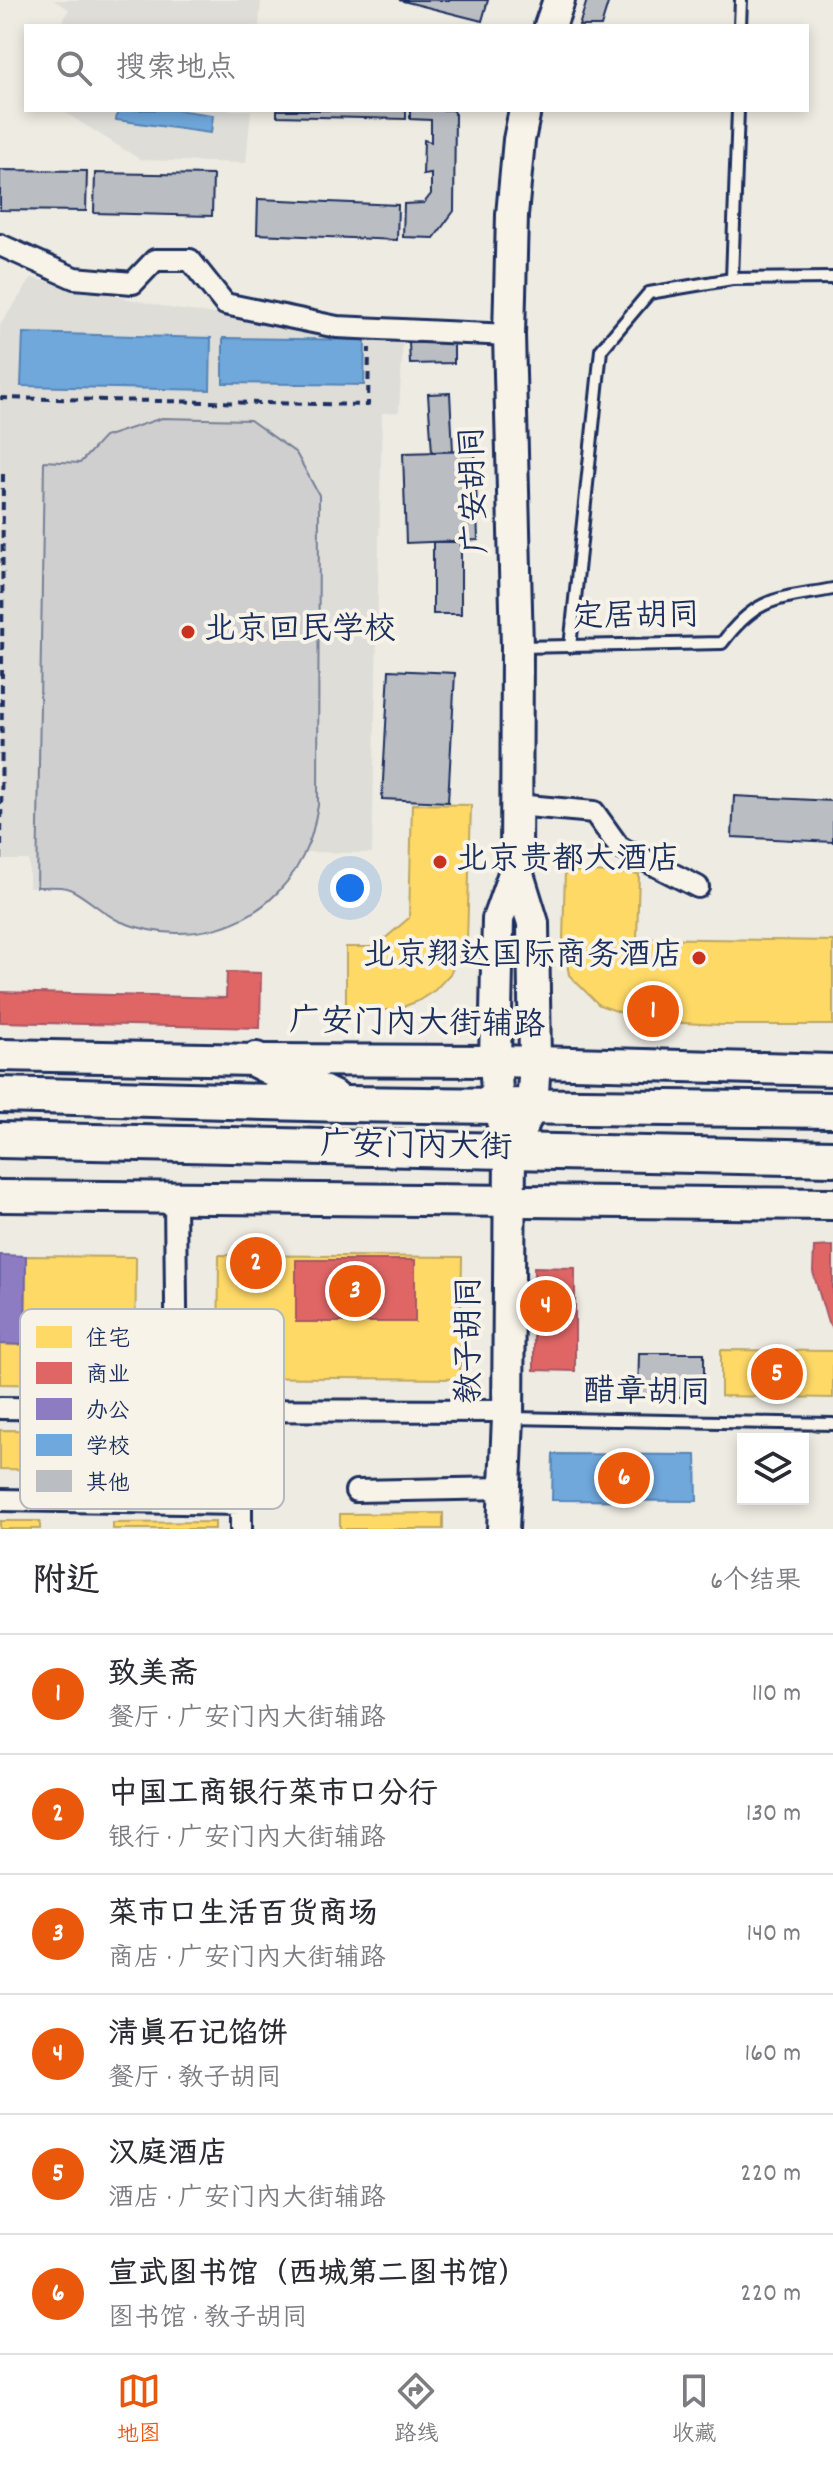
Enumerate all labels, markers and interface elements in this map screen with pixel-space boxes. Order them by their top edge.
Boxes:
search box [24,24,809,112]
icon: search [52,46,96,90]
text: 搜索地点 [116,49,236,92]
street label: 广安胡同 [452,425,502,555]
street label: 定居胡同 [572,595,700,643]
place label: 北京回民学校 [204,609,396,655]
marker: 北京回民学校 [179,623,197,641]
place label: 北京贵都大酒店 [456,839,680,885]
marker: 北京贵都大酒店 [431,853,449,871]
your location [330,868,370,908]
place label: 北京翔达国际商务酒店 [363,935,683,981]
marker: 北京翔达国际商务酒店 [690,949,708,967]
pin: 1 [627,981,679,1041]
street label: 广安门内大街辅路 [289,1001,545,1051]
street label: 广安门内大街 [320,1124,512,1174]
pin: 2 [230,1233,282,1293]
pin: 3 [329,1261,381,1321]
street label: 教子胡同 [449,1276,495,1404]
pin: 4 [520,1276,572,1336]
legend [20,1309,284,1509]
text: 住宅 [86,1325,130,1356]
pin: 5 [751,1344,803,1404]
text: 商业 [86,1361,130,1392]
street label: 醋章胡同 [583,1371,711,1419]
text: 办公 [86,1397,130,1428]
text: 学校 [86,1433,130,1464]
map controls [737,1433,809,1505]
button: layers [737,1433,809,1505]
pin: 6 [598,1448,650,1508]
text: 其他 [86,1469,130,1500]
text: 附近 [32,1559,100,1608]
text: 6个结果 [710,1564,801,1601]
text: 致美斋 [108,1655,198,1698]
text: 1 [55,1676,61,1713]
text: 110 m [752,1676,801,1713]
text: 餐厅 · 广安门内大街辅路 [108,1701,386,1738]
text: 中国工商银行菜市口分行 [108,1775,438,1818]
text: 2 [52,1796,64,1833]
text: 130 m [746,1796,801,1833]
text: 银行 · 广安门内大街辅路 [108,1821,386,1858]
text: 菜市口生活百货商场 [108,1895,378,1938]
text: 3 [52,1916,64,1953]
text: 140 m [747,1916,801,1953]
text: 商店 · 广安门内大街辅路 [108,1941,386,1978]
text: 清真石记馅饼 [108,2015,288,2058]
text: 4 [53,2036,63,2073]
text: 160 m [745,2036,801,2073]
text: 餐厅 · 教子胡同 [108,2061,282,2098]
text: 汉庭酒店 [108,2135,228,2178]
text: 5 [52,2156,64,2193]
text: 220 m [740,2156,801,2193]
text: 酒店 · 广安门内大街辅路 [108,2181,386,2218]
text: 宣武图书馆（西城第二图书馆） [108,2255,528,2298]
text: 6 [52,2276,64,2313]
text: 220 m [740,2276,801,2313]
text: 图书馆 · 教子胡同 [108,2301,308,2338]
tab: 地图 [117,2369,161,2451]
tab: 路线 [394,2369,438,2451]
tab: 收藏 [672,2369,716,2451]

